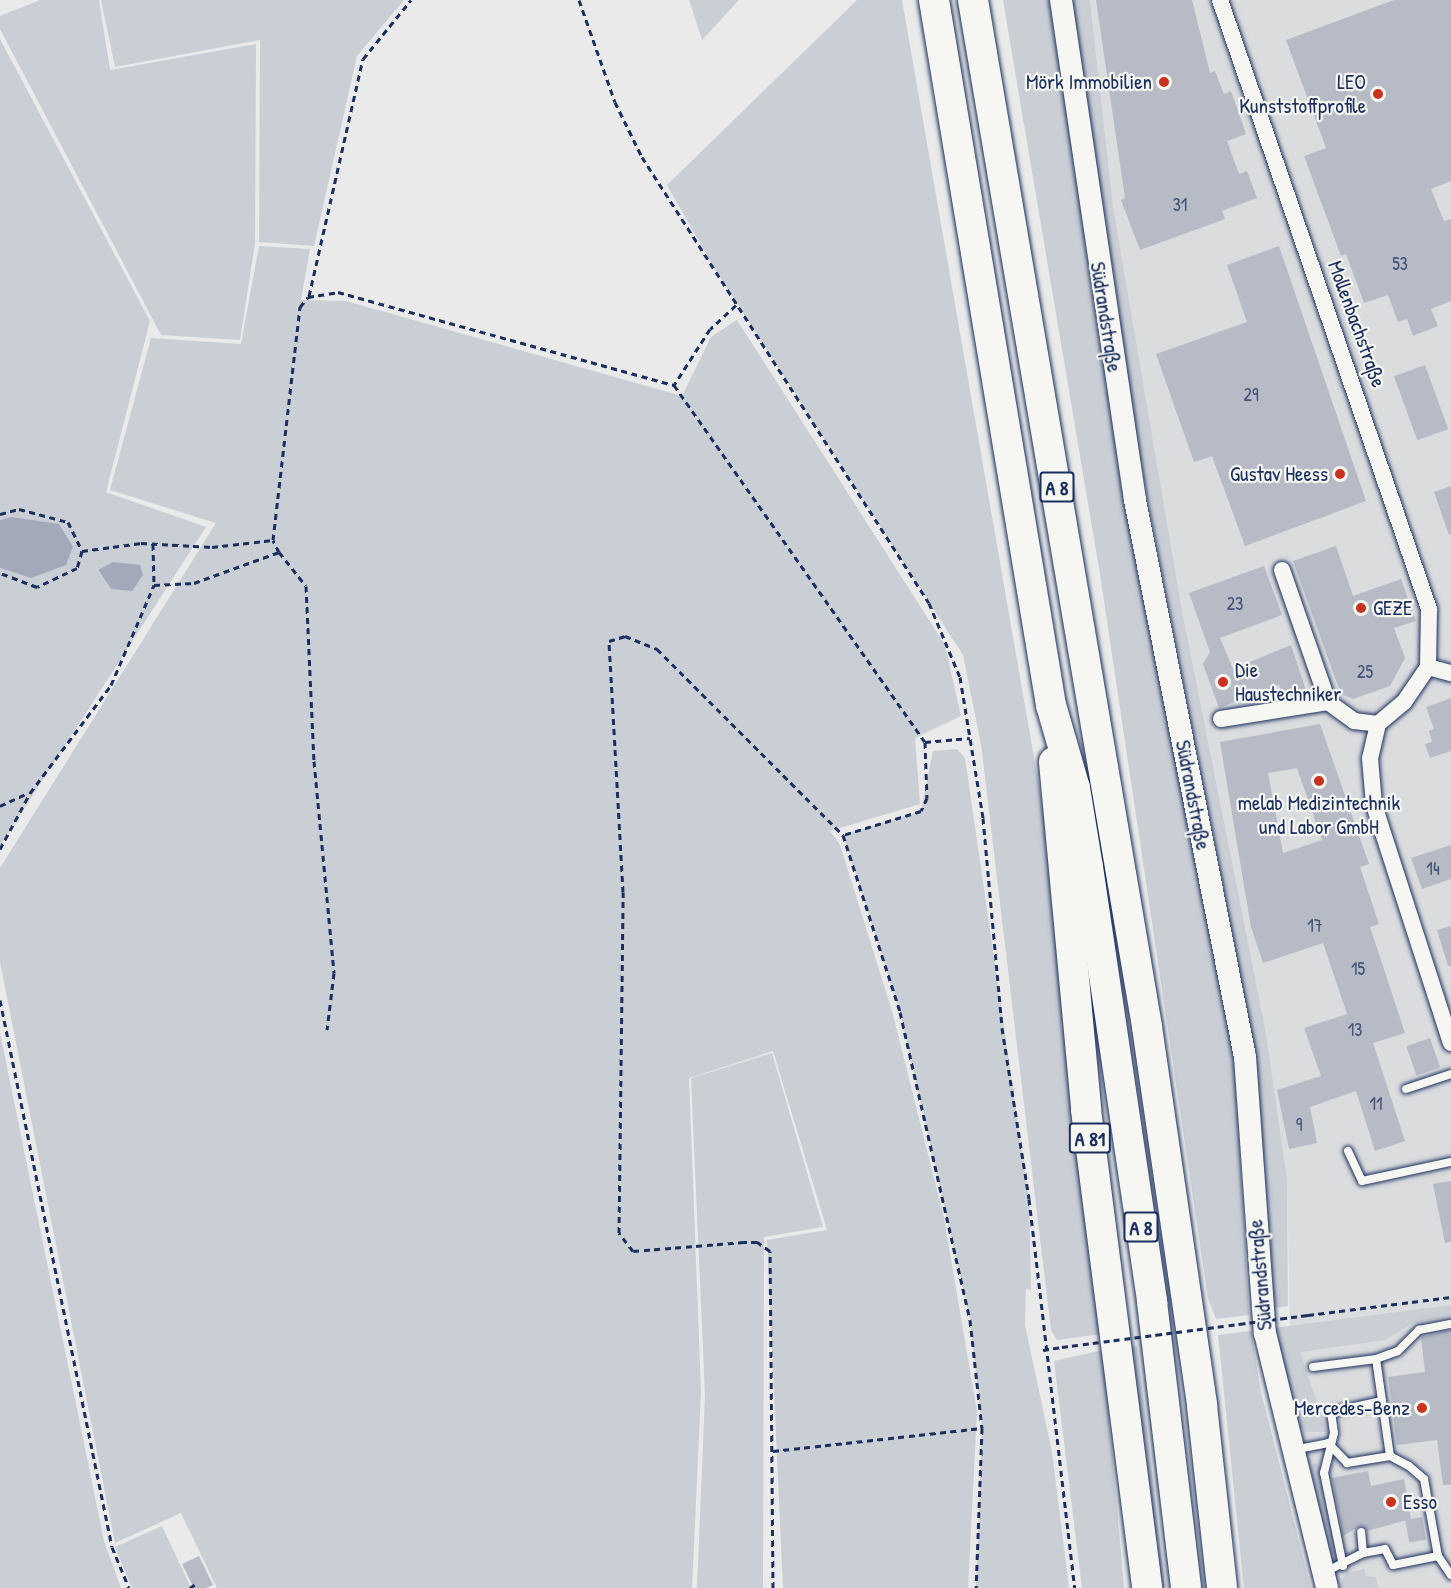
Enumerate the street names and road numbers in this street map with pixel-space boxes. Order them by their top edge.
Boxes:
street label: Mollenbachstraße [1322,257,1392,391]
street label: Südrandstraße [1085,260,1127,374]
road number: A 8 [1039,470,1075,504]
street label: Südrandstraße [1170,738,1216,852]
road number: A 81 [1068,1121,1112,1155]
road number: A 8 [1123,1210,1159,1244]
street label: Südrandstraße [1243,1218,1277,1332]

